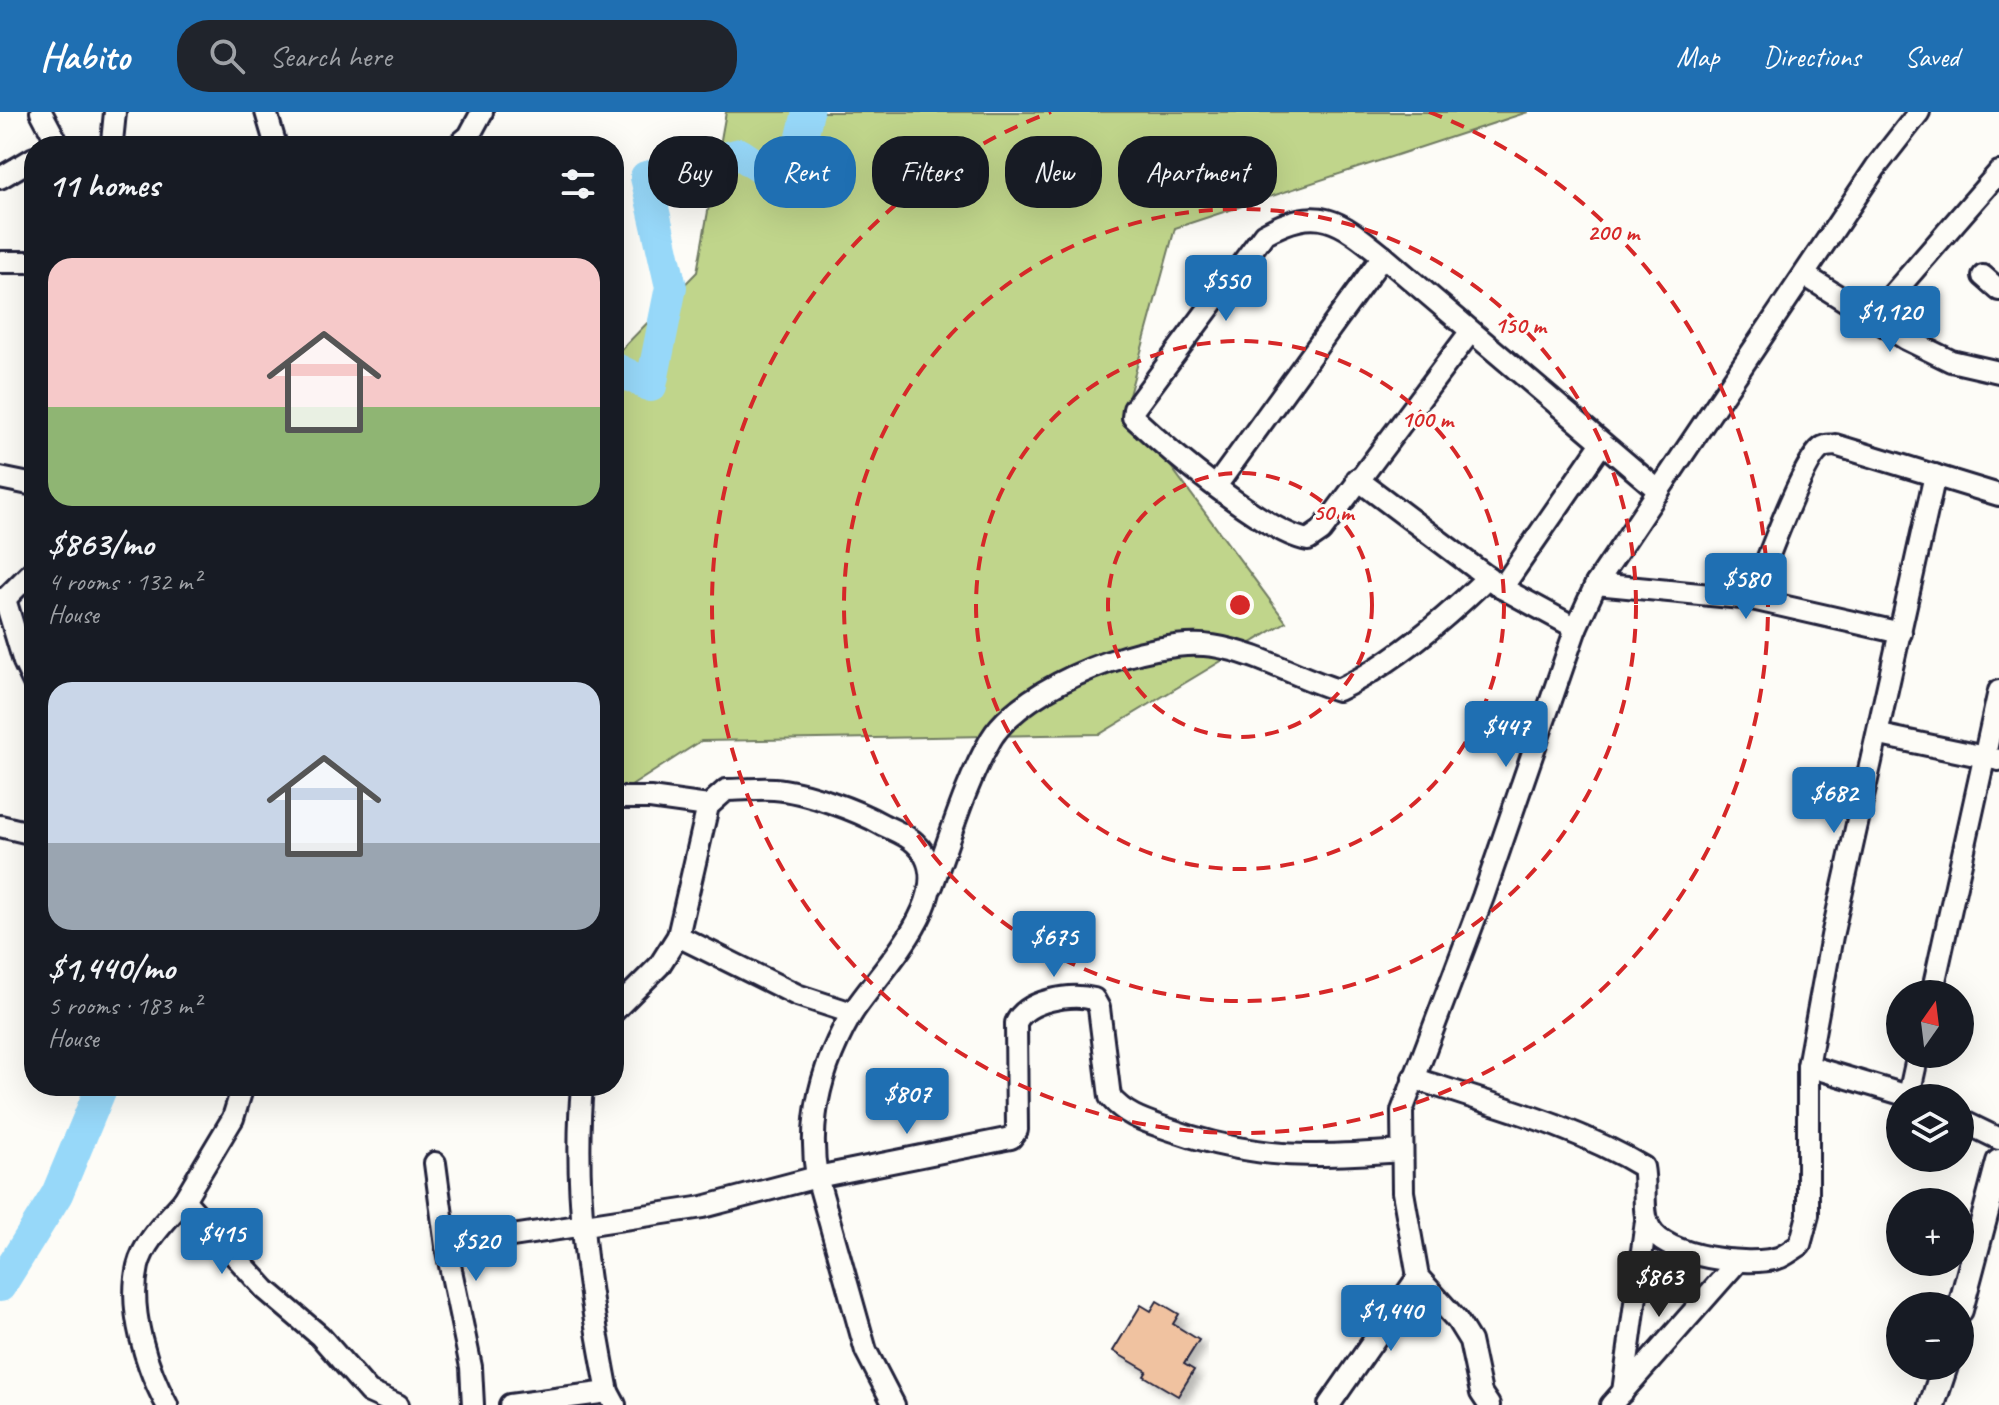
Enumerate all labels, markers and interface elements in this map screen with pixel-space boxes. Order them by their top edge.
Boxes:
search box [177,20,737,92]
text: Habito [40,33,129,80]
icon: search [205,34,249,78]
text: Search here [269,37,392,75]
text: Map [1676,39,1719,74]
text: Directions [1763,39,1861,74]
text: Saved [1905,39,1959,74]
chip: Buy [648,136,738,208]
chip: Rent [754,136,856,208]
chip: Filters [872,136,989,208]
chip: New [1005,136,1102,208]
chip: Apartment [1118,136,1277,208]
icon: filters [556,162,600,206]
text: 11 homes [48,163,159,206]
text: 200 m [1587,217,1641,247]
pin: $550 [1179,255,1273,323]
text: $550 [1203,264,1249,297]
pin: $1,120 [1825,286,1955,354]
text: $1,120 [1858,295,1922,328]
icon: home [252,310,396,454]
text: 150 m [1494,310,1548,340]
text: 100 m [1401,404,1455,434]
text: 50 m [1313,497,1356,527]
text: $863/mo [48,522,153,565]
pin: $580 [1699,553,1793,621]
text: $580 [1723,562,1769,595]
text: 4 rooms · 132 m² [48,565,200,598]
centre of rings [1226,591,1254,619]
text: House [48,598,99,631]
pin: $447 [1459,701,1553,769]
text: $447 [1483,710,1529,743]
icon: home [252,734,396,878]
pin: $682 [1787,767,1881,835]
text: $682 [1810,776,1858,809]
pin: $675 [1007,911,1101,979]
text: $675 [1031,920,1077,953]
text: $1,440/mo [48,946,175,989]
north arrow [1886,980,1974,1068]
map controls [1886,980,1974,1380]
text: 5 rooms · 183 m² [48,989,200,1022]
text: House [48,1022,99,1055]
pin: $807 [860,1068,954,1136]
text: $807 [884,1077,930,1110]
button: layers [1886,1084,1974,1172]
button: + [1886,1188,1974,1276]
pin: $415 [175,1208,269,1276]
pin: $520 [429,1215,523,1283]
text: $415 [199,1217,245,1250]
text: $520 [453,1224,499,1257]
pin: $863 [1612,1251,1706,1319]
text: $863 [1635,1260,1683,1293]
pin: $1,440 [1326,1285,1456,1353]
button: − [1886,1292,1974,1380]
text: $1,440 [1359,1294,1423,1327]

